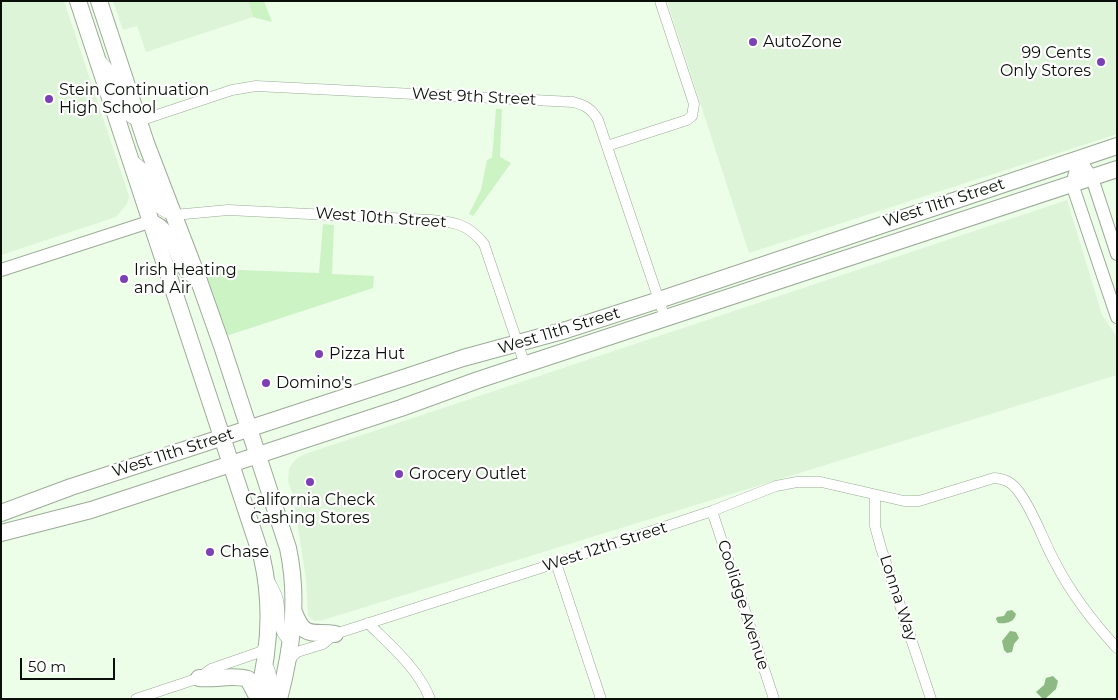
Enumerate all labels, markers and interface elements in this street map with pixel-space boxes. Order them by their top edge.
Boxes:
place label: AutoZone [763,32,842,52]
marker: AutoZone [747,36,759,48]
place label: 99 Cents Only Stores [1000,43,1091,81]
marker: 99 Cents Only Stores [1095,56,1107,68]
place label: Stein Continuation High School [59,80,209,118]
street label: West 9th Street [411,84,537,110]
marker: Stein Continuation High School [43,93,55,105]
street label: West 11th Street [881,174,1007,232]
street label: West 10th Street [315,204,447,232]
place label: Irish Heating and Air [134,260,237,298]
marker: Irish Heating and Air [118,273,130,285]
street label: West 11th Street [496,303,622,359]
place label: Pizza Hut [329,344,405,364]
marker: Pizza Hut [313,348,325,360]
place label: Domino's [276,373,352,393]
marker: Domino's [260,377,272,389]
street label: West 11th Street [110,424,236,482]
place label: Grocery Outlet [409,464,526,484]
marker: Grocery Outlet [393,468,405,480]
marker: California Check Cashing Stores [304,476,316,488]
place label: California Check Cashing Stores [245,490,375,528]
street label: West 12th Street [540,518,670,576]
street label: Coolidge Avenue [713,538,773,672]
place label: Chase [220,542,269,562]
marker: Chase [204,546,216,558]
street label: Lonna Way [875,553,921,643]
scale bar [22,648,118,680]
text: 50 m [28,657,66,676]

